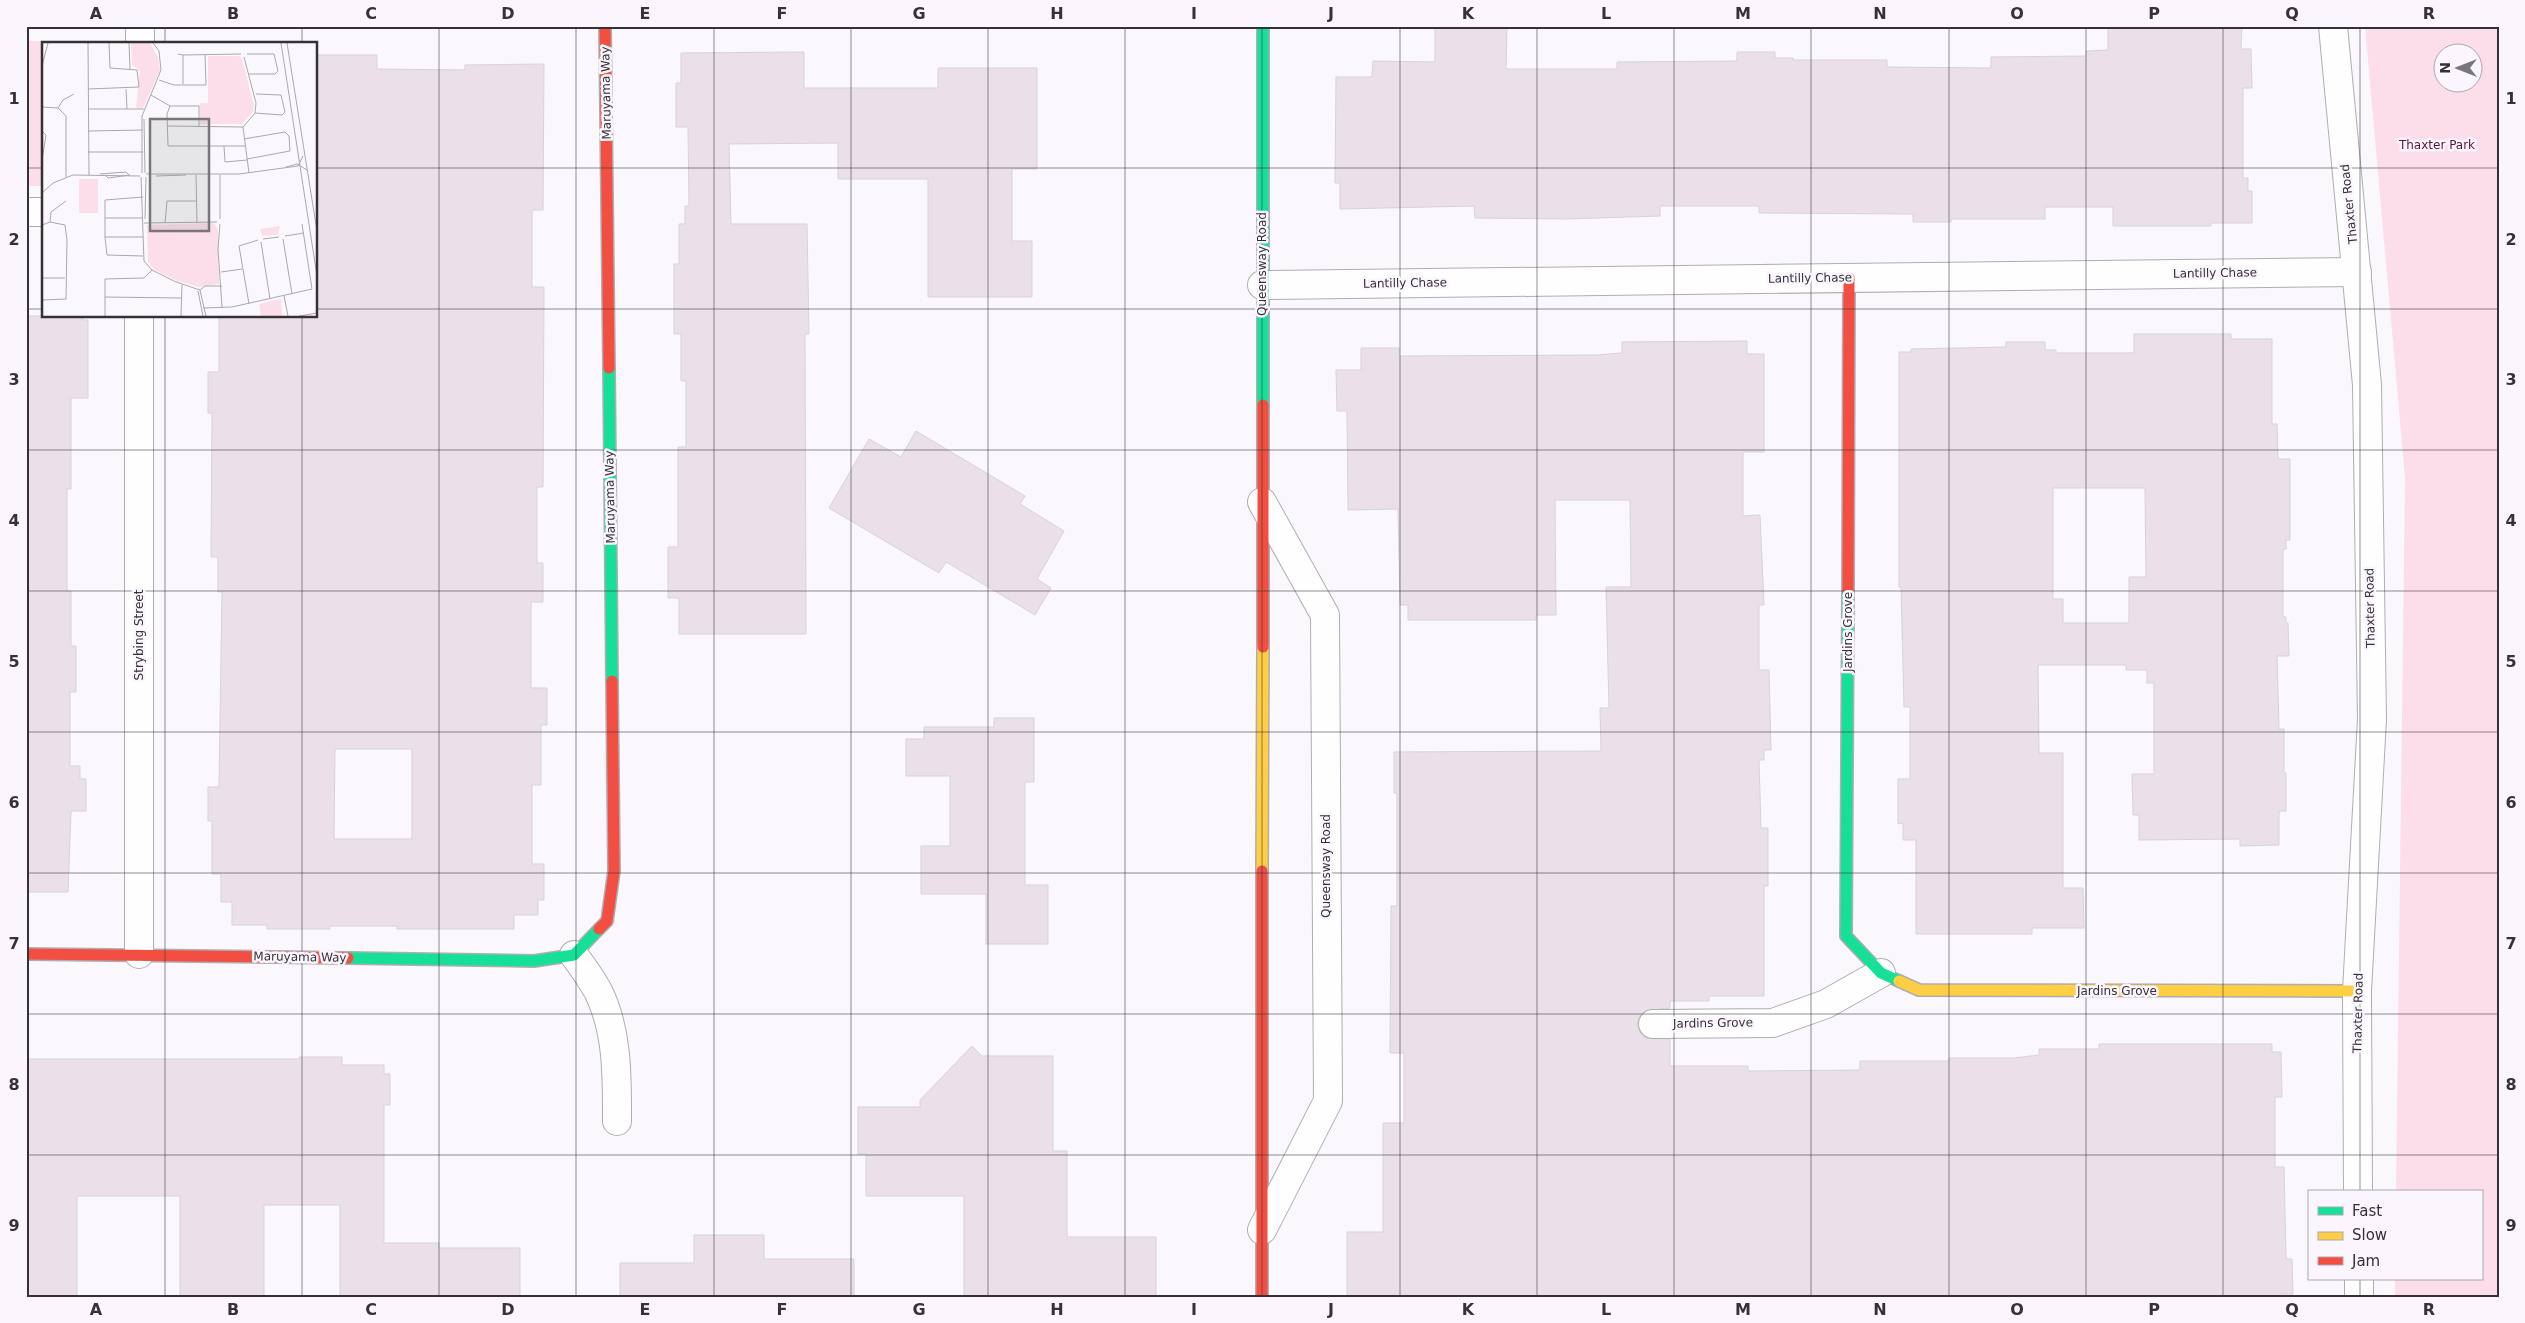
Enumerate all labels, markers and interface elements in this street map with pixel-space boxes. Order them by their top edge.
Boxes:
text: A [90,4,103,23]
text: B [227,4,239,23]
text: C [365,4,377,23]
text: D [501,4,515,23]
text: E [640,4,650,23]
text: F [777,4,787,23]
text: G [912,4,926,23]
text: H [1050,4,1064,23]
text: I [1191,4,1197,23]
text: J [1327,4,1334,23]
text: K [1462,4,1475,23]
text: L [1601,4,1611,23]
text: M [1735,4,1751,23]
text: N [1873,4,1887,23]
text: O [2010,4,2024,23]
text: P [2148,4,2160,23]
text: Q [2285,4,2299,23]
text: R [2423,4,2435,23]
inset map [42,42,318,318]
north arrow [2432,42,2482,92]
street label: Maruyama Way [598,46,614,140]
text: N [2437,62,2453,74]
text: 1 [8,89,20,108]
text: 1 [2505,89,2517,108]
park label: Thaxter Park [2398,138,2475,152]
street label: Thaxter Road [2338,163,2360,246]
street label: Queensway Road [1255,212,1269,316]
text: 2 [8,230,20,249]
text: 2 [2505,230,2517,249]
street label: Lantilly Chase [2173,265,2257,281]
street label: Lantilly Chase [1768,270,1852,286]
street label: Lantilly Chase [1363,275,1447,291]
text: 3 [8,370,20,389]
text: 3 [2505,370,2517,389]
street label: Maruyama Way [602,450,618,544]
text: 4 [8,511,20,530]
text: 4 [2505,511,2517,530]
street label: Thaxter Road [2362,568,2378,649]
street label: Strybing Street [132,589,146,680]
street label: Jardins Grove [1841,592,1855,673]
text: 5 [8,652,20,671]
text: 5 [2505,652,2517,671]
text: 6 [8,793,20,812]
text: 6 [2505,793,2517,812]
street label: Queensway Road [1319,814,1333,918]
text: 7 [8,934,20,953]
text: 7 [2505,934,2517,953]
street label: Maruyama Way [253,949,347,965]
street label: Thaxter Road [2350,973,2366,1054]
street label: Jardins Grove [2076,984,2157,998]
street label: Jardins Grove [1672,1015,1753,1031]
text: 8 [8,1075,20,1094]
text: 8 [2505,1075,2517,1094]
legend [2308,1190,2482,1280]
text: Fast [2352,1202,2382,1220]
text: 9 [8,1216,20,1235]
text: 9 [2505,1216,2517,1235]
text: Slow [2352,1226,2387,1244]
text: Jam [2351,1252,2380,1270]
text: A [90,1300,103,1319]
text: B [227,1300,239,1319]
text: C [365,1300,377,1319]
text: D [501,1300,515,1319]
text: E [640,1300,650,1319]
text: F [777,1300,787,1319]
text: G [912,1300,926,1319]
text: H [1050,1300,1064,1319]
text: I [1191,1300,1197,1319]
text: J [1327,1300,1334,1319]
text: K [1462,1300,1475,1319]
text: L [1601,1300,1611,1319]
text: M [1735,1300,1751,1319]
text: N [1873,1300,1887,1319]
text: O [2010,1300,2024,1319]
text: P [2148,1300,2160,1319]
text: Q [2285,1300,2299,1319]
text: R [2423,1300,2435,1319]

